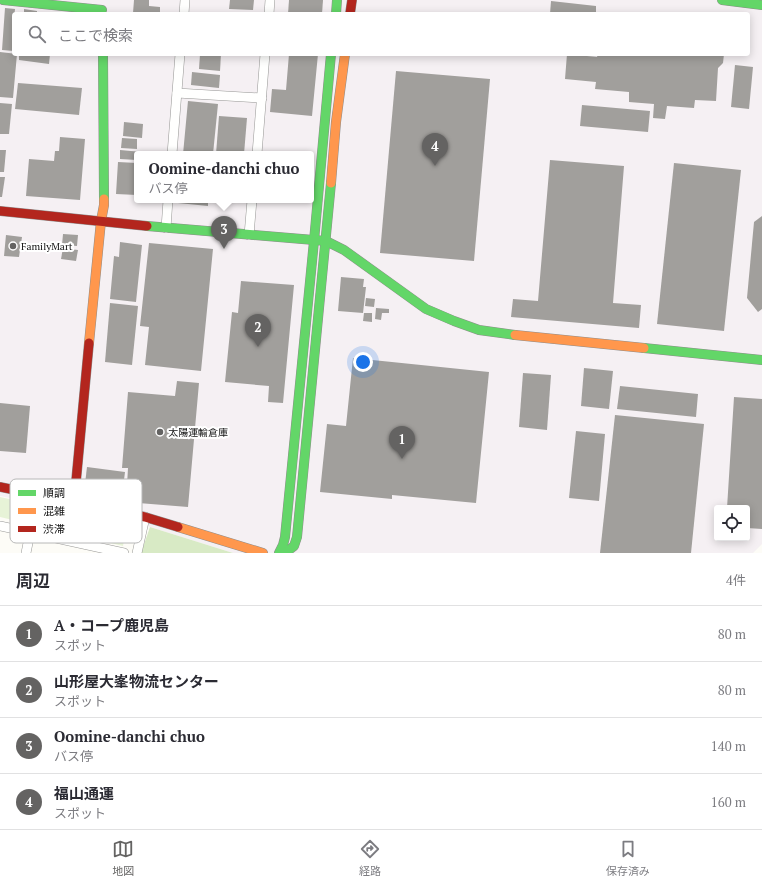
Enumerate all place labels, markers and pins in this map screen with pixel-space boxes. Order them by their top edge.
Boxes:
pin: 4 [422,133,448,166]
pin: 3 [211,216,237,249]
place label: FamilyMart [21,240,73,253]
marker: FamilyMart [8,241,18,251]
pin: 2 [245,314,271,347]
place label: 太陽運輸倉庫 [168,426,228,439]
pin: 1 [389,426,415,459]
marker: 太陽運輸倉庫 [155,427,165,437]

